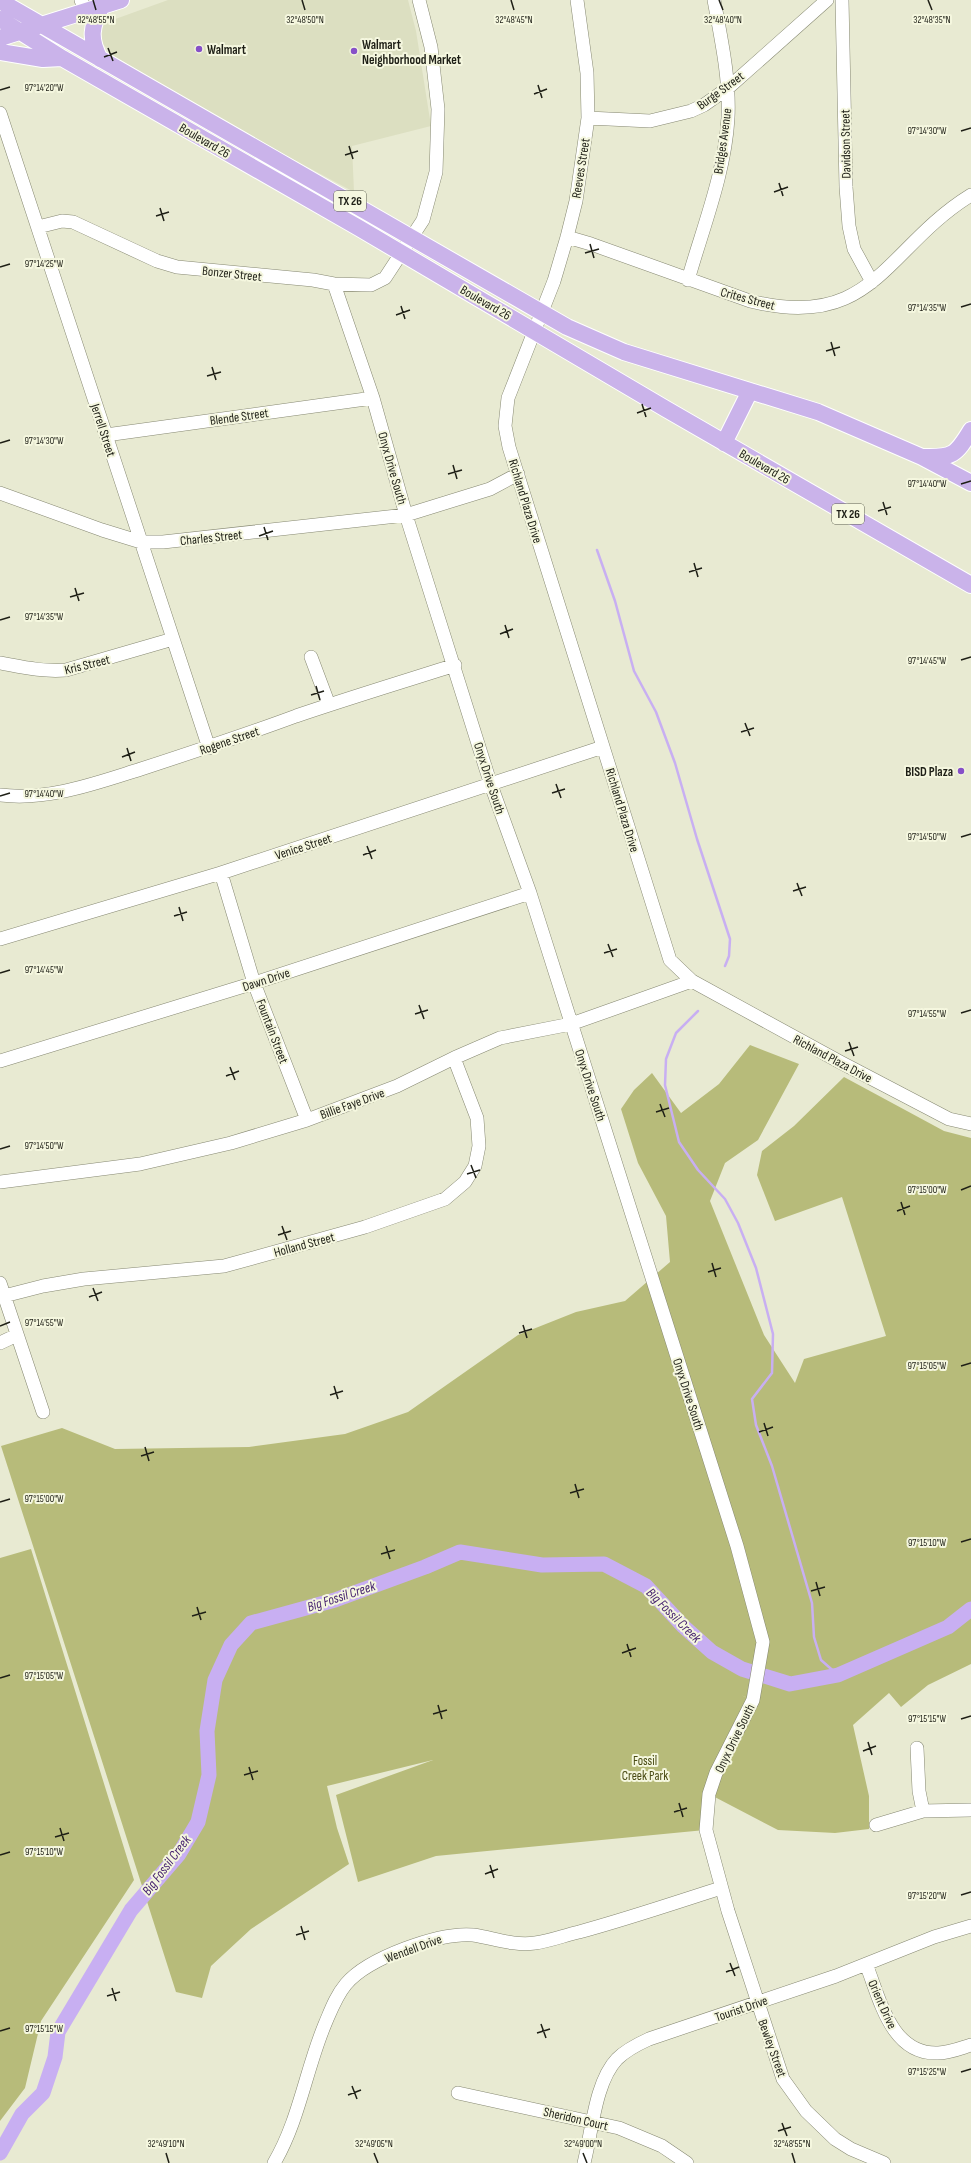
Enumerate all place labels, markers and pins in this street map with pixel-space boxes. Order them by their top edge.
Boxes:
place label: Walmart Neighborhood Market [362,37,462,68]
place label: Walmart [207,42,247,58]
marker: Walmart [194,44,204,54]
marker: Walmart Neighborhood Market [349,46,359,56]
place label: BISD Plaza [905,764,953,780]
marker: BISD Plaza [956,766,966,776]

